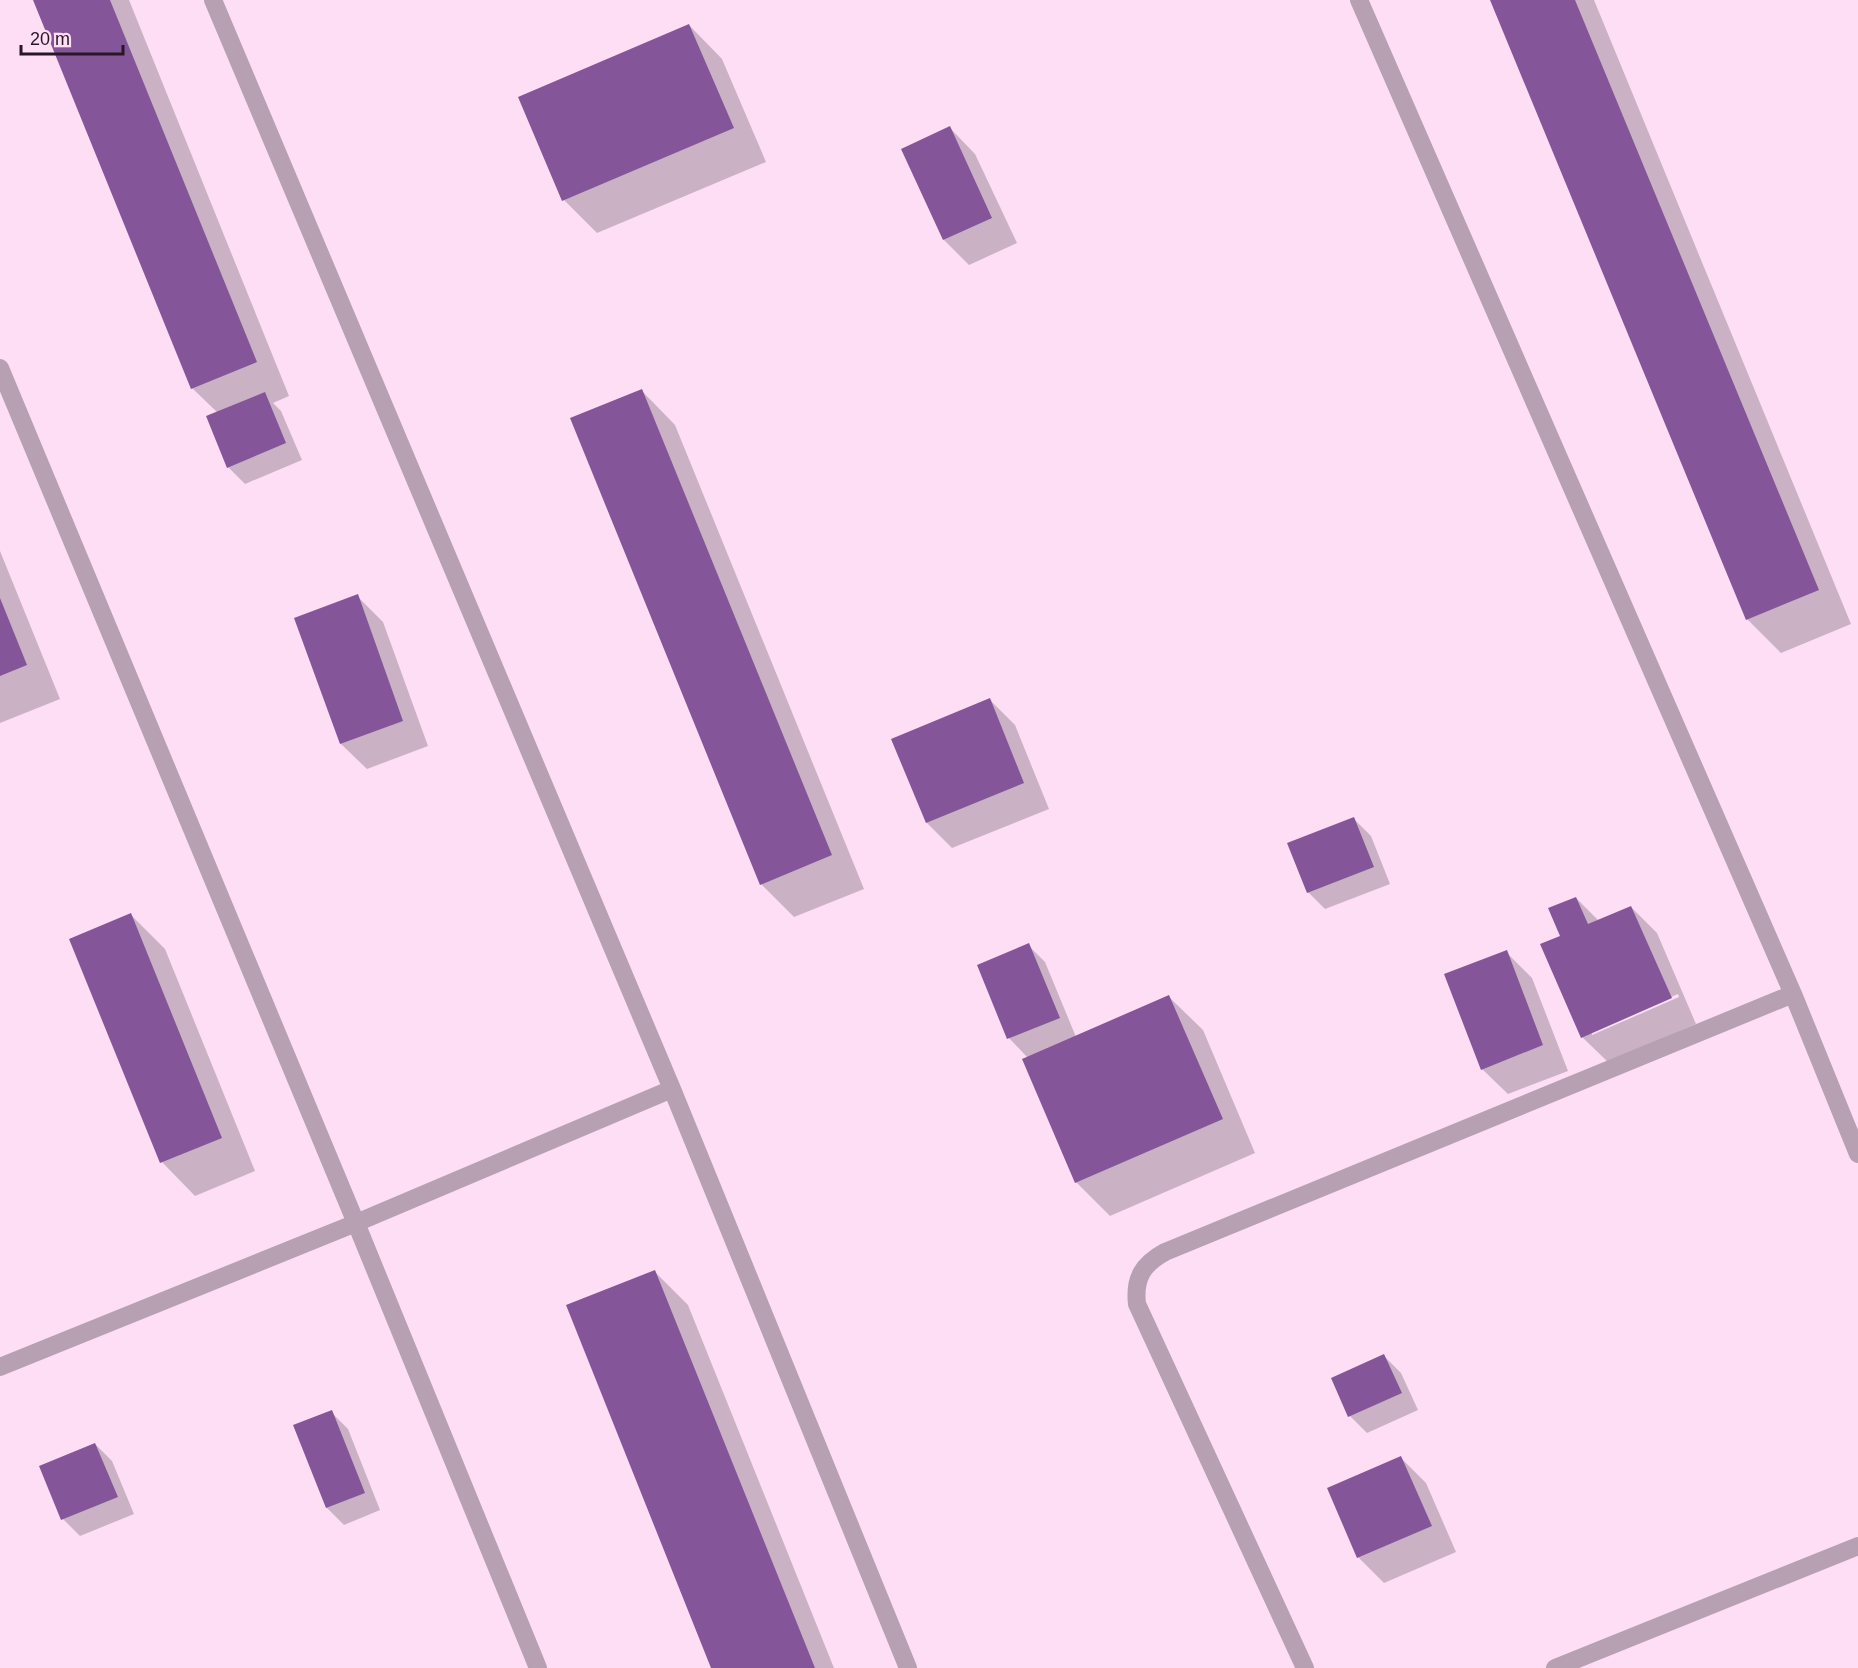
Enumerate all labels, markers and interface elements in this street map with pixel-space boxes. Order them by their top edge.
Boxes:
scale bar [21,18,123,56]
text: 20 m [30,29,70,49]

